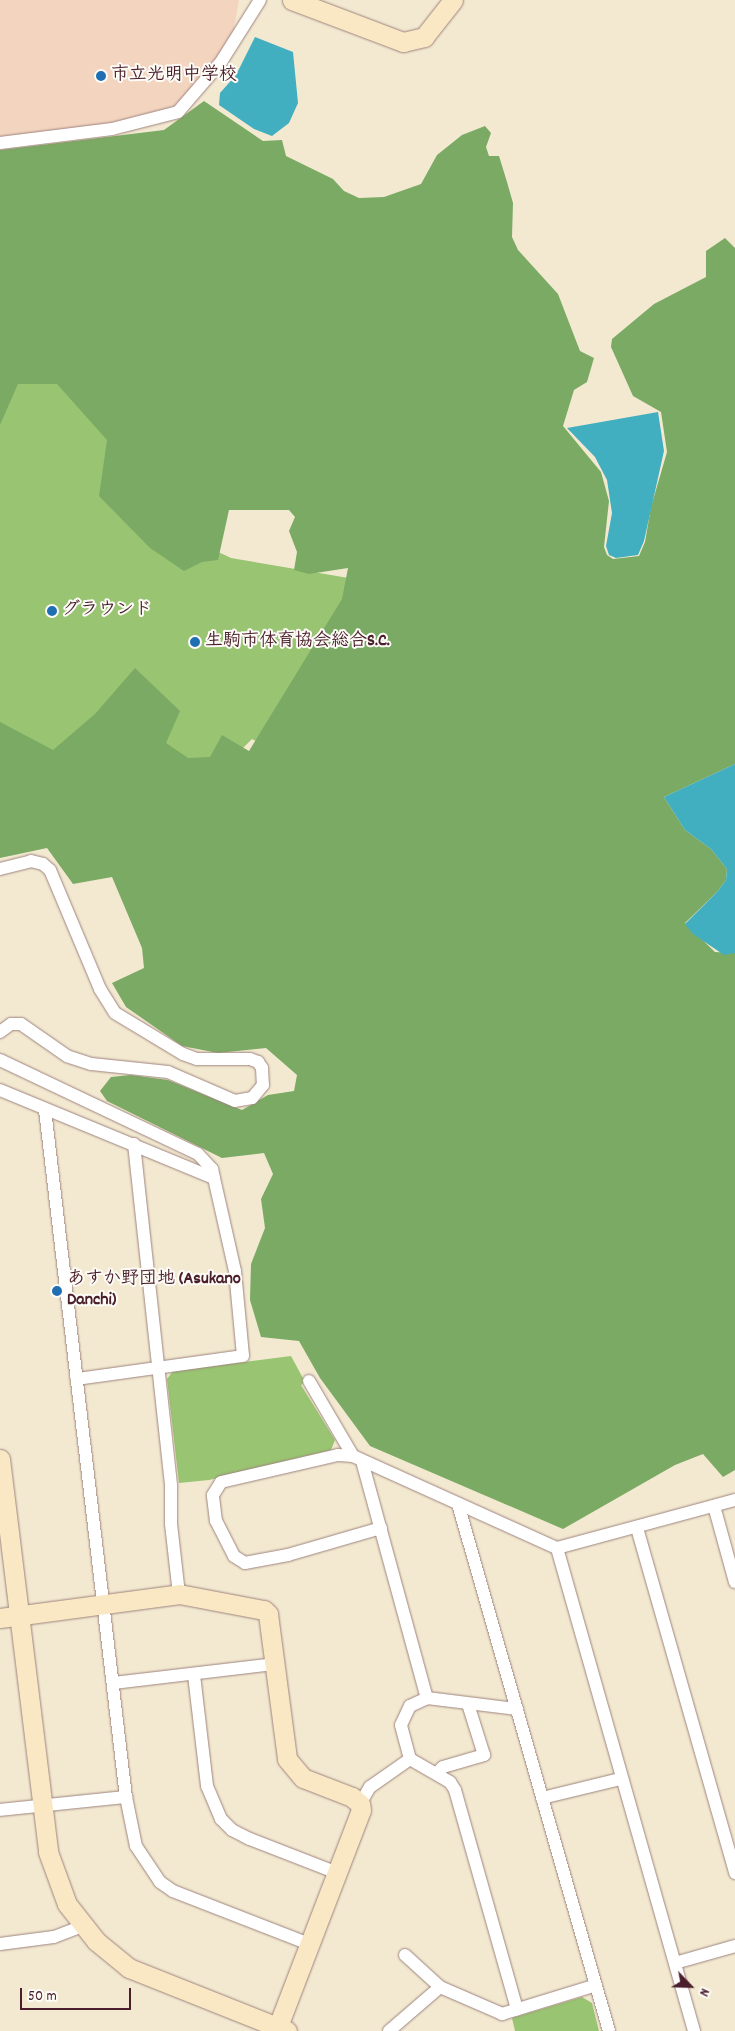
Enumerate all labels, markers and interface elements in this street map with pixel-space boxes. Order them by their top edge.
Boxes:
place label: 市立光明中学校 [111,65,237,87]
marker: 市立光明中学校 [95,70,107,82]
place label: グラウンド [62,600,152,622]
marker: グラウンド [46,605,58,617]
place label: 生駒市体育協会総合S.C. [205,631,390,653]
marker: 生駒市体育協会総合S.C. [189,636,201,648]
place label: あすか野団地 (Asukano Danchi) [67,1270,241,1312]
marker: あすか野団地 (Asukano Danchi) [51,1285,63,1297]
north arrow [665,1961,715,2011]
scale bar [22,1978,134,2010]
text: N [693,1985,714,1999]
text: 50 m [28,1986,57,2008]

